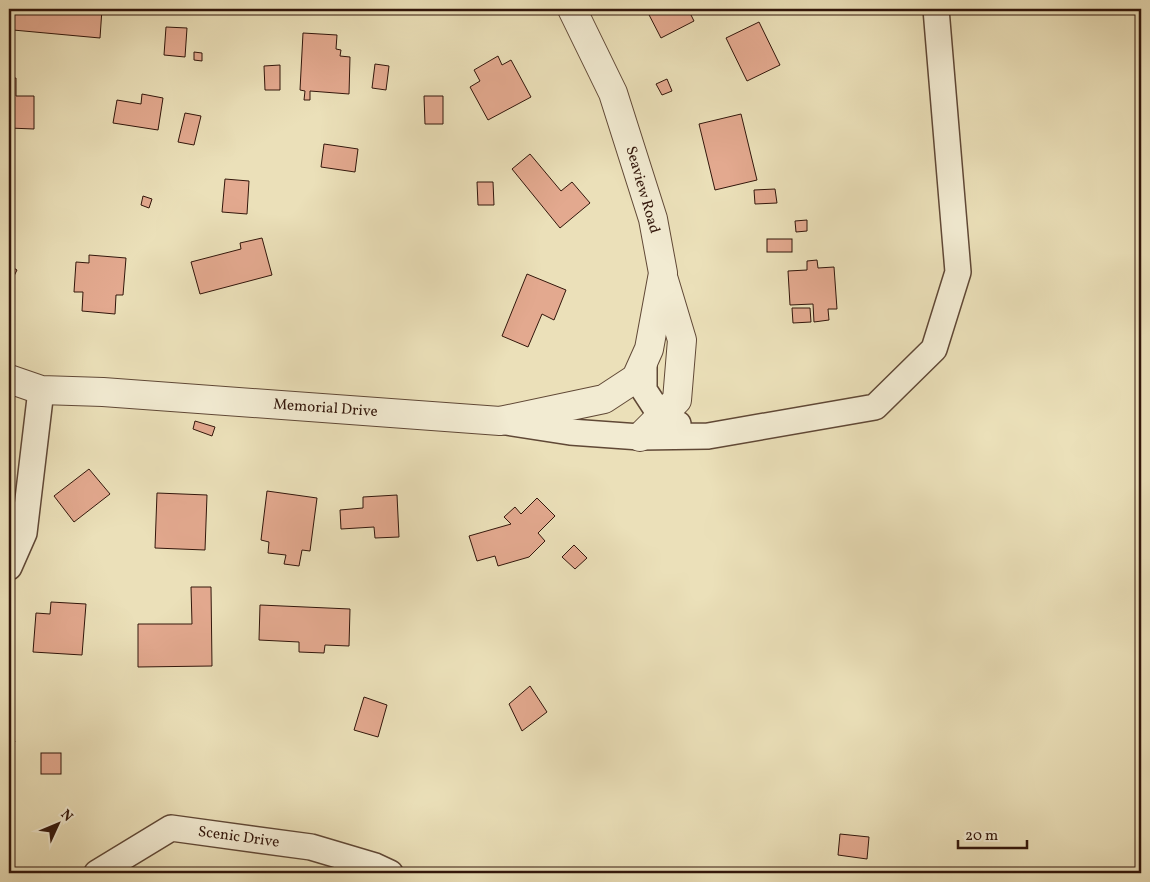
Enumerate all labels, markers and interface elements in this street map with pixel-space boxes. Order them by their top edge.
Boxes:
street label: Seaview Road [620,144,664,236]
street label: Memorial Drive [273,394,378,423]
north arrow [32,800,82,850]
text: N [56,806,77,826]
scale bar [958,817,1026,849]
street label: Scenic Drive [197,821,281,853]
text: 20 m [965,826,998,847]

